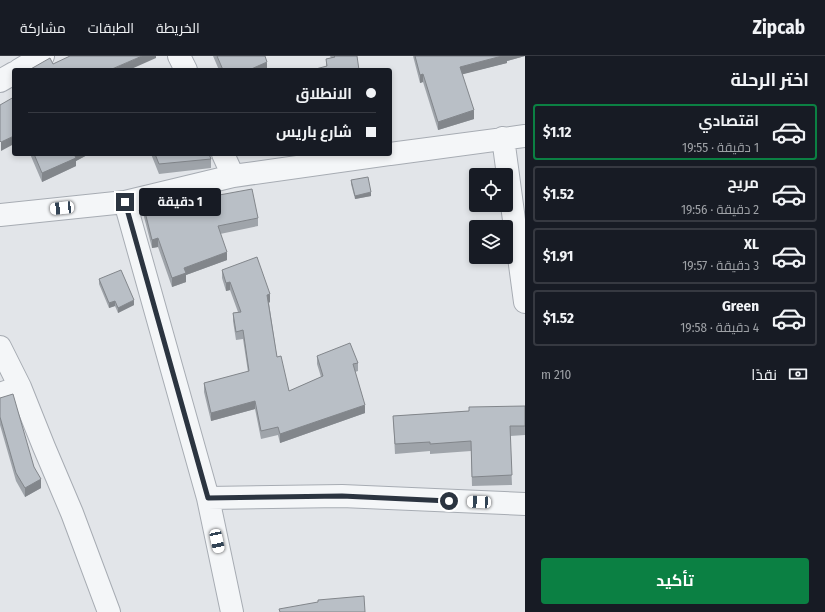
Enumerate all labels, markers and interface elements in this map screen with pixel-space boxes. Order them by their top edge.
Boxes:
text: Zipcab [753,16,805,39]
text: مشاركة [20,20,66,37]
text: الطبقات [88,20,134,37]
text: الخريطة [156,20,200,37]
text: اختر الرحلة [730,69,809,91]
text: الانطلاق [296,85,352,103]
text: اقتصادي [699,112,759,130]
icon: car [771,114,807,150]
text: شارع باريس [276,123,352,141]
text: $1.12 [543,123,572,141]
text: 1 دقيقة · 19:55 [682,140,759,155]
map controls [469,168,513,264]
button: locate [469,168,513,212]
text: مريح [727,174,759,192]
icon: car [771,176,807,212]
text: $1.52 [543,185,574,203]
callout: 1 دقيقة [139,188,221,216]
route end [116,193,134,211]
text: 1 دقيقة [158,194,202,209]
car [49,201,75,215]
text: 2 دقيقة · 19:56 [681,202,759,217]
button: layers [469,220,513,264]
text: XL [744,235,759,253]
icon: car [771,238,807,274]
text: $1.91 [543,247,573,265]
text: 3 دقيقة · 19:57 [682,258,759,273]
text: Green [722,297,759,315]
icon: car [771,300,807,336]
text: $1.52 [543,309,574,327]
text: 4 دقيقة · 19:58 [680,320,759,335]
icon: cash [787,363,809,385]
text: نقدًا [751,366,777,384]
text: 210 m [541,367,571,382]
route start [440,492,458,510]
car [467,495,491,509]
car [209,528,225,554]
button: تأكيد [541,558,809,604]

